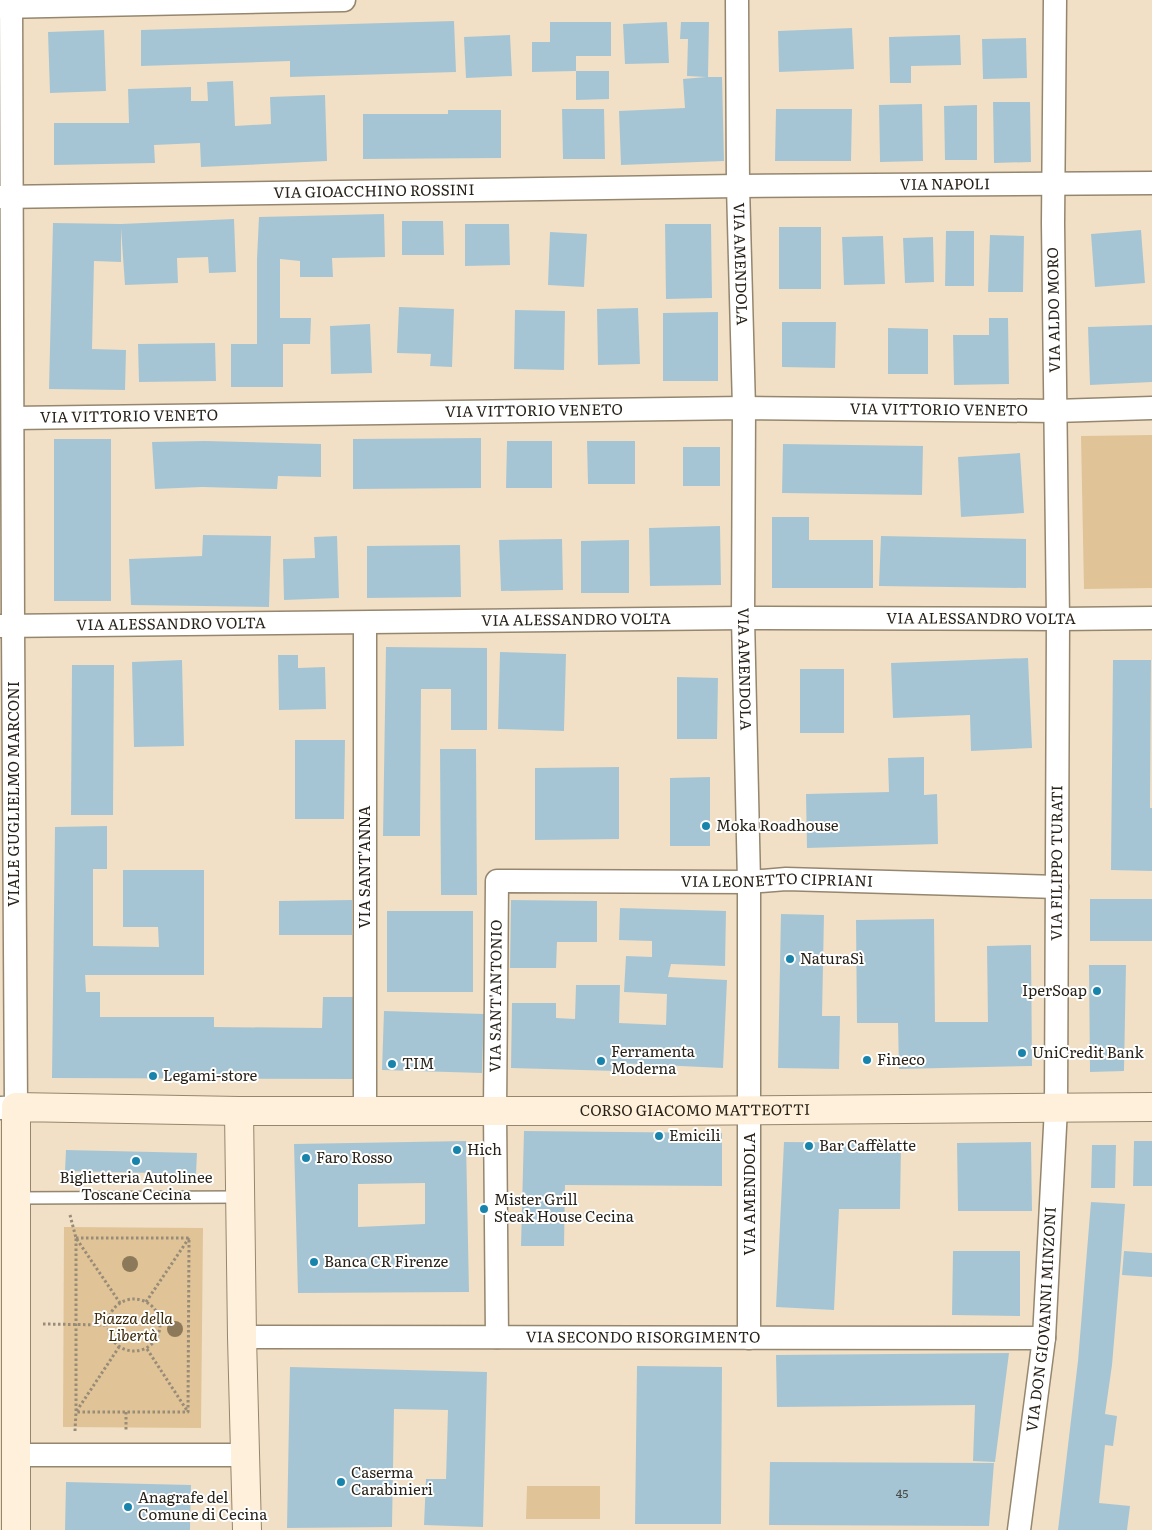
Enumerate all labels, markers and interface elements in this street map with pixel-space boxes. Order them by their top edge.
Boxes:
street label: VIA NAPOLI [900,171,990,195]
street label: VIA GIOACCHINO ROSSINI [273,177,475,203]
street label: VIA AMENDOLA [728,202,755,326]
street label: VIA ALDO MORO [1040,247,1065,373]
street label: VIA VITTORIO VENETO [850,396,1028,421]
street label: VIA VITTORIO VENETO [445,397,623,422]
street label: VIA VITTORIO VENETO [40,402,218,428]
street label: VIA ALESSANDRO VOLTA [886,605,1076,629]
street label: VIA ALESSANDRO VOLTA [481,606,671,631]
street label: VIA AMENDOLA [733,607,759,731]
street label: VIA ALESSANDRO VOLTA [76,610,266,635]
street label: VIALE GUGLIELMO MARCONI [1,681,24,907]
street label: VIA FILIPPO TURATI [1044,785,1067,941]
street label: VIA SANT'ANNA [352,805,375,929]
place label: Moka Roadhouse [716,813,839,836]
marker: Moka Roadhouse [700,820,712,832]
street label: VIA LEONETTO CIPRIANI [681,866,873,892]
street label: VIA SANT'ANTONIO [482,920,507,1072]
place label: NaturaSì [800,946,864,969]
marker: NaturaSì [784,953,796,965]
place label: IperSoap [1022,978,1087,1001]
marker: IperSoap [1091,985,1103,997]
place label: Ferramenta Moderna [611,1039,696,1079]
place label: UniCredit Bank [1032,1040,1145,1063]
place label: Fineco [877,1047,925,1070]
marker: UniCredit Bank [1016,1047,1028,1059]
place label: TIM [402,1051,434,1074]
marker: Fineco [861,1054,873,1066]
marker: Ferramenta Moderna [595,1055,607,1067]
marker: TIM [386,1058,398,1070]
place label: Legami-store [163,1063,258,1086]
marker: Legami-store [147,1070,159,1082]
street label: CORSO GIACOMO MATTEOTTI [580,1097,810,1121]
place label: Emicili [669,1123,721,1146]
marker: Emicili [653,1130,665,1142]
street label: VIA AMENDOLA [737,1133,760,1255]
place label: Bar Caffèlatte [819,1133,916,1156]
place label: Hich [467,1137,502,1160]
marker: Bar Caffèlatte [803,1140,815,1152]
marker: Hich [451,1144,463,1156]
place label: Faro Rosso [316,1145,393,1168]
marker: Faro Rosso [300,1152,312,1164]
marker: Biglietteria Autolinee Toscane Cecina [130,1155,142,1167]
place label: Biglietteria Autolinee Toscane Cecina [59,1165,213,1205]
place label: Mister Grill Steak House Cecina [494,1187,635,1227]
marker: Mister Grill Steak House Cecina [478,1203,490,1215]
street label: VIA DON GIOVANNI MINZONI [1019,1206,1061,1433]
place label: Banca CR Firenze [324,1249,449,1272]
marker: Banca CR Firenze [308,1256,320,1268]
park label: Piazza della Libertà [93,1306,173,1346]
street label: VIA SECONDO RISORGIMENTO [526,1324,760,1348]
place label: Caserma Carabinieri [351,1460,433,1500]
marker: Caserma Carabinieri [335,1476,347,1488]
house number: 45 [896,1484,908,1502]
place label: Anagrafe del Comune di Cecina [138,1485,268,1525]
marker: Anagrafe del Comune di Cecina [122,1501,134,1513]

